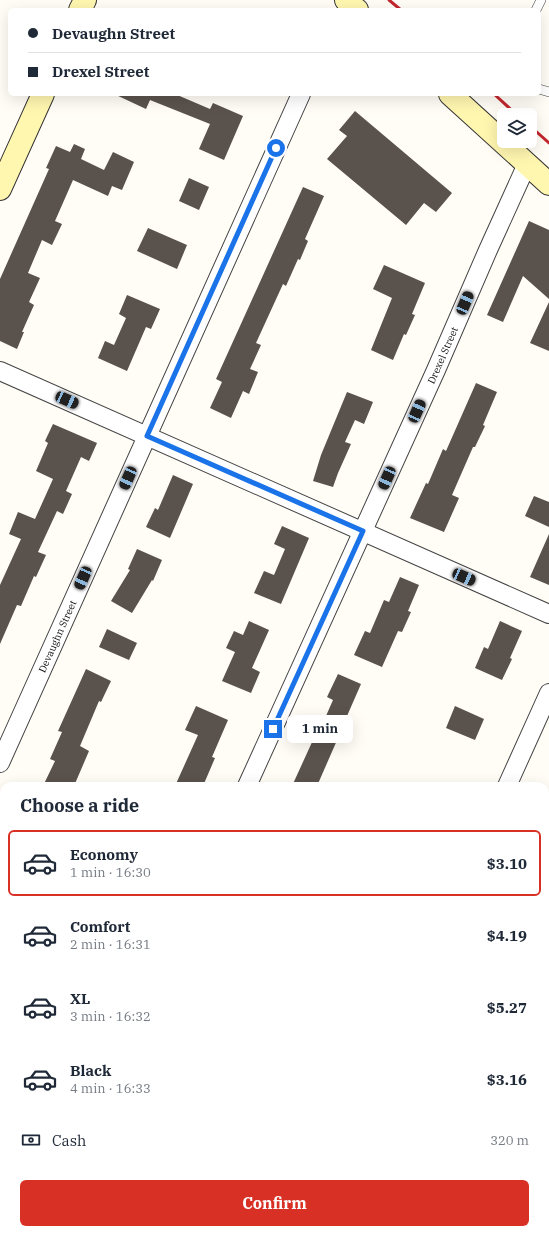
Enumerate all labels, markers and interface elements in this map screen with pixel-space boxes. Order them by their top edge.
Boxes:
text: Devaughn Street [52,24,175,43]
text: Drexel Street [52,62,149,81]
map controls [497,108,537,148]
button: layers [497,108,537,148]
route start [267,139,285,157]
car [455,290,475,316]
street label: Drexel Street [425,324,461,386]
car [54,390,80,410]
car [407,398,427,424]
car [118,465,138,491]
car [377,465,397,491]
car [73,565,93,591]
car [451,567,477,587]
street label: Devaughn Street [36,598,80,675]
callout: 1 min [287,715,353,743]
route end [264,720,282,738]
text: 1 min [302,720,338,737]
text: Choose a ride [20,794,139,817]
icon: car [22,845,58,881]
text: Economy [70,845,138,864]
text: $3.10 [487,854,527,873]
text: 1 min · 16:30 [70,864,151,881]
icon: car [22,917,58,953]
text: Comfort [70,917,130,936]
text: $4.19 [487,926,527,945]
text: 2 min · 16:31 [70,936,151,953]
icon: car [22,989,58,1025]
text: XL [70,989,90,1008]
text: $5.27 [487,998,527,1017]
text: 3 min · 16:32 [70,1008,151,1025]
icon: car [22,1061,58,1097]
text: Black [70,1061,111,1080]
text: $3.16 [487,1070,527,1089]
text: 4 min · 16:33 [70,1080,151,1097]
icon: cash [20,1129,42,1151]
text: Cash [52,1131,86,1150]
text: 320 m [490,1132,529,1149]
button: Confirm [20,1180,529,1226]

